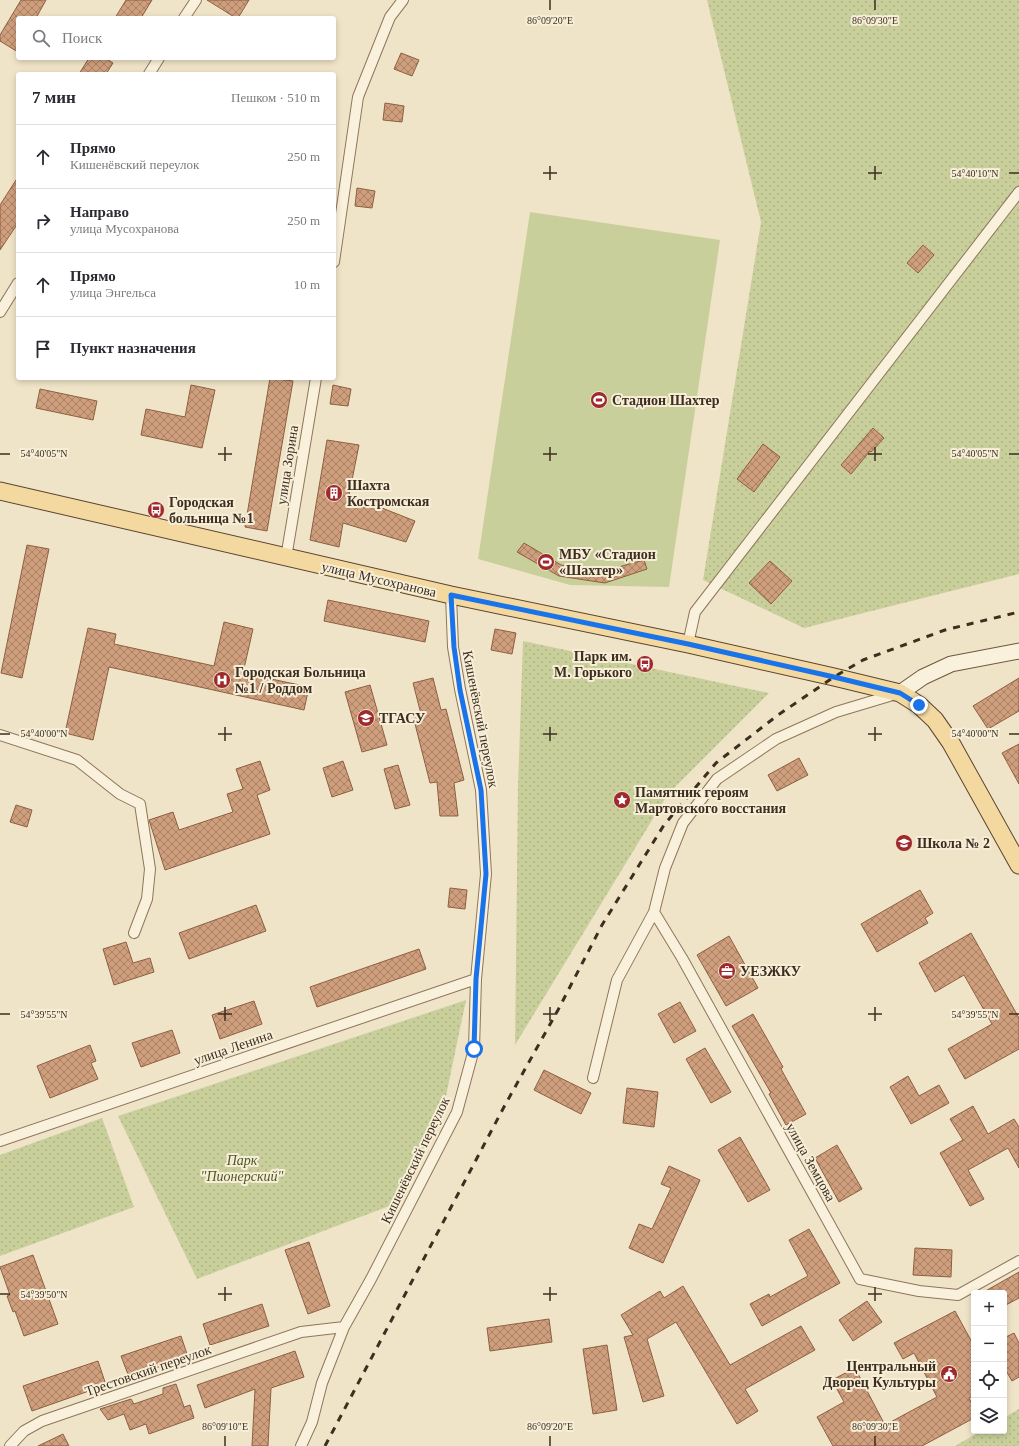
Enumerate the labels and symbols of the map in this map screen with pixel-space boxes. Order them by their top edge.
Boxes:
text: 86°09'20"E [527,15,573,26]
text: 86°09'30"E [852,15,898,26]
text: 54°40'10"N [951,168,999,179]
sports icon: Стадион Шахтер [589,390,609,410]
place label: Стадион Шахтер [612,393,720,408]
street label: улица Зорина [274,423,301,506]
text: 54°40'05"N [20,448,68,459]
text: 54°40'05"N [951,448,999,459]
place label: Шахта Костромская [347,478,430,509]
building icon: Шахта Костромская [324,483,344,503]
place label: Городская больница №1 [169,495,254,526]
bus stop icon: Городская больница №1 [146,500,166,520]
place label: МБУ «Стадион «Шахтер» [559,547,656,578]
sports icon: МБУ «Стадион «Шахтер» [536,552,556,572]
street label: улица Мусохранова [320,559,439,600]
street label: Кишенёвский переулок [460,649,501,789]
place label: Парк им. М. Горького [554,649,632,680]
bus stop icon: Парк им. М. Горького [635,654,655,674]
place label: Городская Больница №1 / Роддом [235,665,366,696]
hospital icon: Городская Больница №1 / Роддом [212,670,232,690]
route end [910,696,928,714]
school or university icon: ТГАСУ [356,708,376,728]
place label: ТГАСУ [379,711,425,726]
text: 54°40'00"N [20,728,68,739]
text: 54°40'00"N [951,728,999,739]
place label: Памятник героям Мартовского восстания [635,785,787,816]
place icon: Памятник героям Мартовского восстания [612,790,632,810]
school or university icon: Школа № 2 [894,833,914,853]
place label: Школа № 2 [917,836,990,851]
office icon: УЕЗЖКУ [717,961,737,981]
place label: УЕЗЖКУ [740,964,801,979]
text: 54°39'55"N [20,1009,68,1020]
text: 54°39'55"N [951,1009,999,1020]
street label: улица Ленина [192,1027,275,1068]
route start [465,1040,483,1058]
street label: Кишенёвский переулок [378,1094,453,1226]
street label: улица Земцова [783,1120,839,1205]
park label: Парк "Пионерский" [201,1153,284,1184]
text: 54°39'50"N [20,1289,68,1300]
street label: Трестовский переулок [83,1342,213,1399]
place label: Центральный Дворец Культуры [823,1359,936,1390]
public building icon: Центральный Дворец Культуры [939,1364,959,1384]
text: 86°09'10"E [202,1421,248,1432]
text: 86°09'20"E [527,1421,573,1432]
text: 86°09'30"E [852,1421,898,1432]

